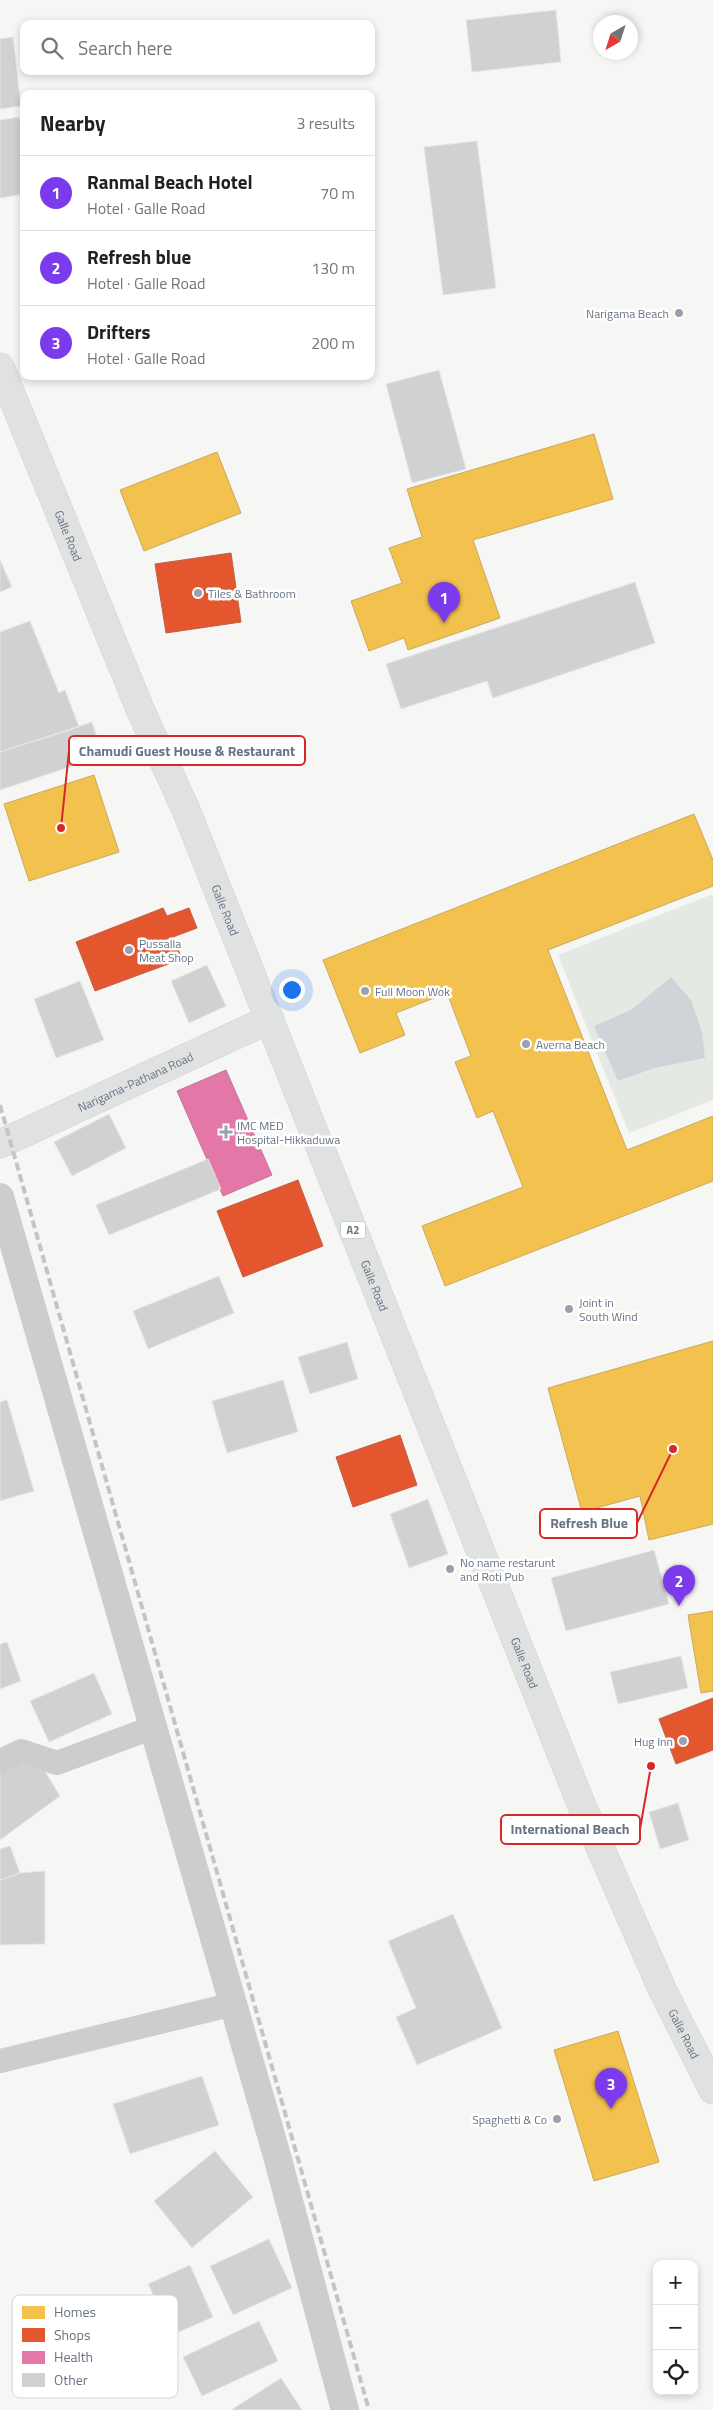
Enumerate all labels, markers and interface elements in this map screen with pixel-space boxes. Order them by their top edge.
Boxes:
north arrow [593,15,638,60]
search box [20,20,375,75]
text: Search here [78,33,172,62]
icon: search [38,34,66,62]
text: Nearby [40,107,105,139]
text: 3 results [296,111,355,135]
text: Ranmal Beach Hotel [87,167,253,196]
text: 1 [52,181,60,205]
text: 70 m [320,181,355,205]
text: Hotel · Galle Road [87,196,206,220]
text: Refresh blue [87,242,191,271]
text: 2 [52,256,60,280]
text: 130 m [311,256,355,280]
text: Hotel · Galle Road [87,271,206,295]
place label: Narigama Beach [586,304,669,323]
marker: Narigama Beach [673,307,685,319]
text: Drifters [87,317,151,346]
text: 3 [52,331,60,355]
text: 200 m [311,331,355,355]
text: Hotel · Galle Road [87,346,206,370]
street label: Galle Road [50,507,88,564]
pin: 1 [428,582,460,623]
place label: Tiles & Bathroom [208,584,296,603]
marker: Tiles & Bathroom [192,587,204,599]
callout: Chamudi Guest House & Restaurant [69,736,305,765]
text: Chamudi Guest House & Restaurant [79,740,295,761]
street label: Galle Road [207,881,244,938]
place label: Pussalla Meat Shop [139,934,194,967]
marker: Pussalla Meat Shop [123,944,135,956]
your location [279,977,305,1003]
place label: Full Moon Wok [375,982,450,1001]
marker: Full Moon Wok [359,985,371,997]
place label: Averna Beach [536,1035,605,1054]
marker: Averna Beach [520,1038,532,1050]
street label: Narigama-Pathana Road [74,1046,196,1116]
place label: IMC MED Hospital-Hikkaduwa [237,1116,340,1149]
marker: IMC MED Hospital-Hikkaduwa [219,1125,233,1139]
road number: A2 [340,1222,366,1238]
street label: Galle Road [356,1257,394,1314]
place label: Joint in South Wind [579,1293,638,1326]
marker: Joint in South Wind [563,1303,575,1315]
callout: Refresh Blue [540,1509,637,1538]
text: Refresh Blue [550,1512,628,1533]
place label: No name restarunt and Roti Pub [460,1553,556,1586]
marker: No name restarunt and Roti Pub [444,1563,456,1575]
pin: 2 [663,1565,695,1606]
street label: Galle Road [506,1634,544,1691]
place label: Hug Inn [634,1732,673,1751]
marker: Hug Inn [677,1735,689,1747]
callout: International Beach [501,1815,640,1844]
text: International Beach [511,1818,629,1839]
street label: Galle Road [664,2005,705,2062]
pin: 3 [595,2068,627,2109]
place label: Spaghetti & Co [472,2110,547,2129]
marker: Spaghetti & Co [551,2113,563,2125]
map controls [653,2260,698,2395]
button: + [653,2260,698,2305]
legend [12,2295,178,2398]
text: Homes [54,2301,96,2322]
button: − [653,2305,698,2350]
text: Shops [54,2324,90,2345]
text: Health [54,2346,93,2367]
button: locate [653,2350,698,2395]
text: Other [54,2369,88,2390]

